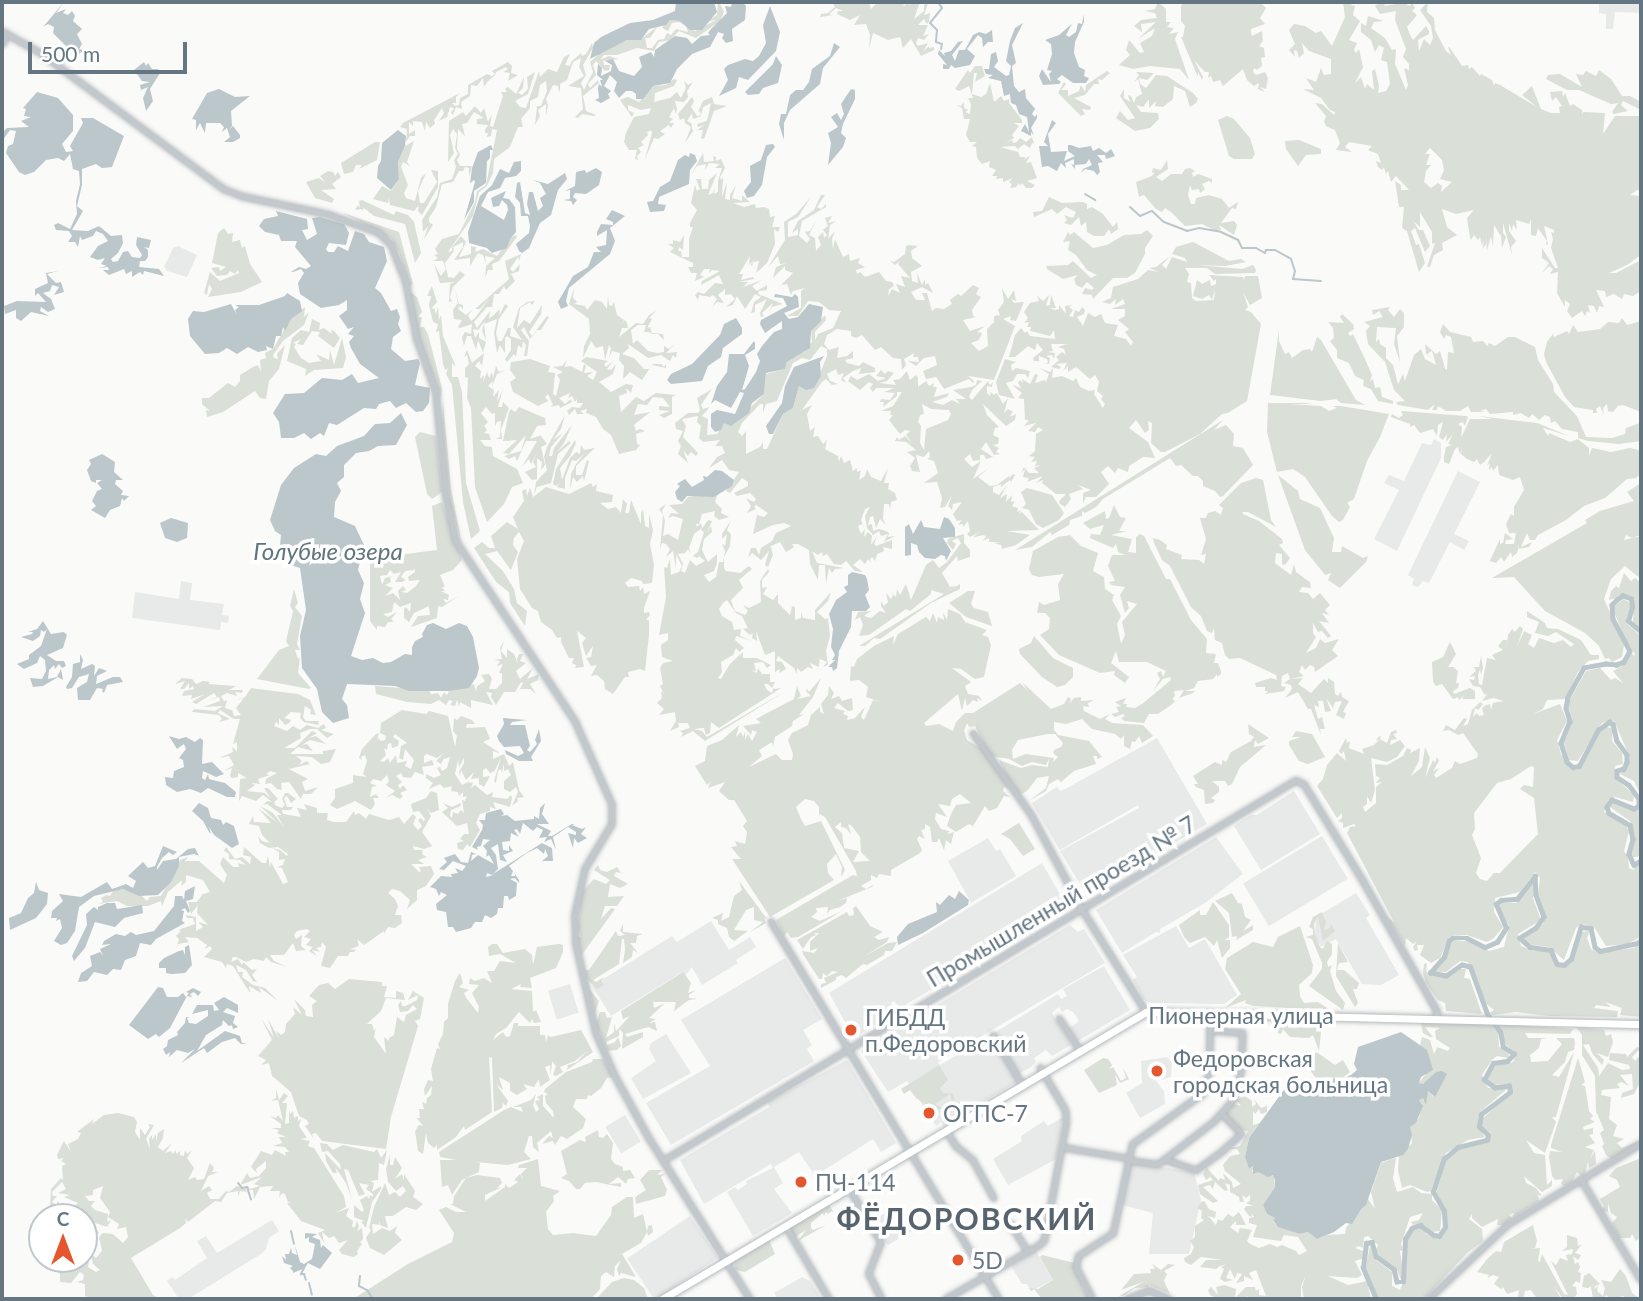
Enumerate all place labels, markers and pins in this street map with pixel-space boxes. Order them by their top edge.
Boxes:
place label: ГИБДД п.Федоровский [865,1003,1026,1057]
marker: ГИБДД п.Федоровский [843,1022,859,1038]
place label: Федоровская городская больница [1173,1044,1388,1098]
marker: Федоровская городская больница [1147,1061,1167,1081]
place label: ОГПС-7 [943,1099,1028,1127]
marker: ОГПС-7 [921,1105,937,1121]
place label: ПЧ-114 [815,1168,896,1196]
marker: ПЧ-114 [793,1174,809,1190]
place label: 5D [972,1246,1003,1274]
marker: 5D [950,1252,966,1268]

